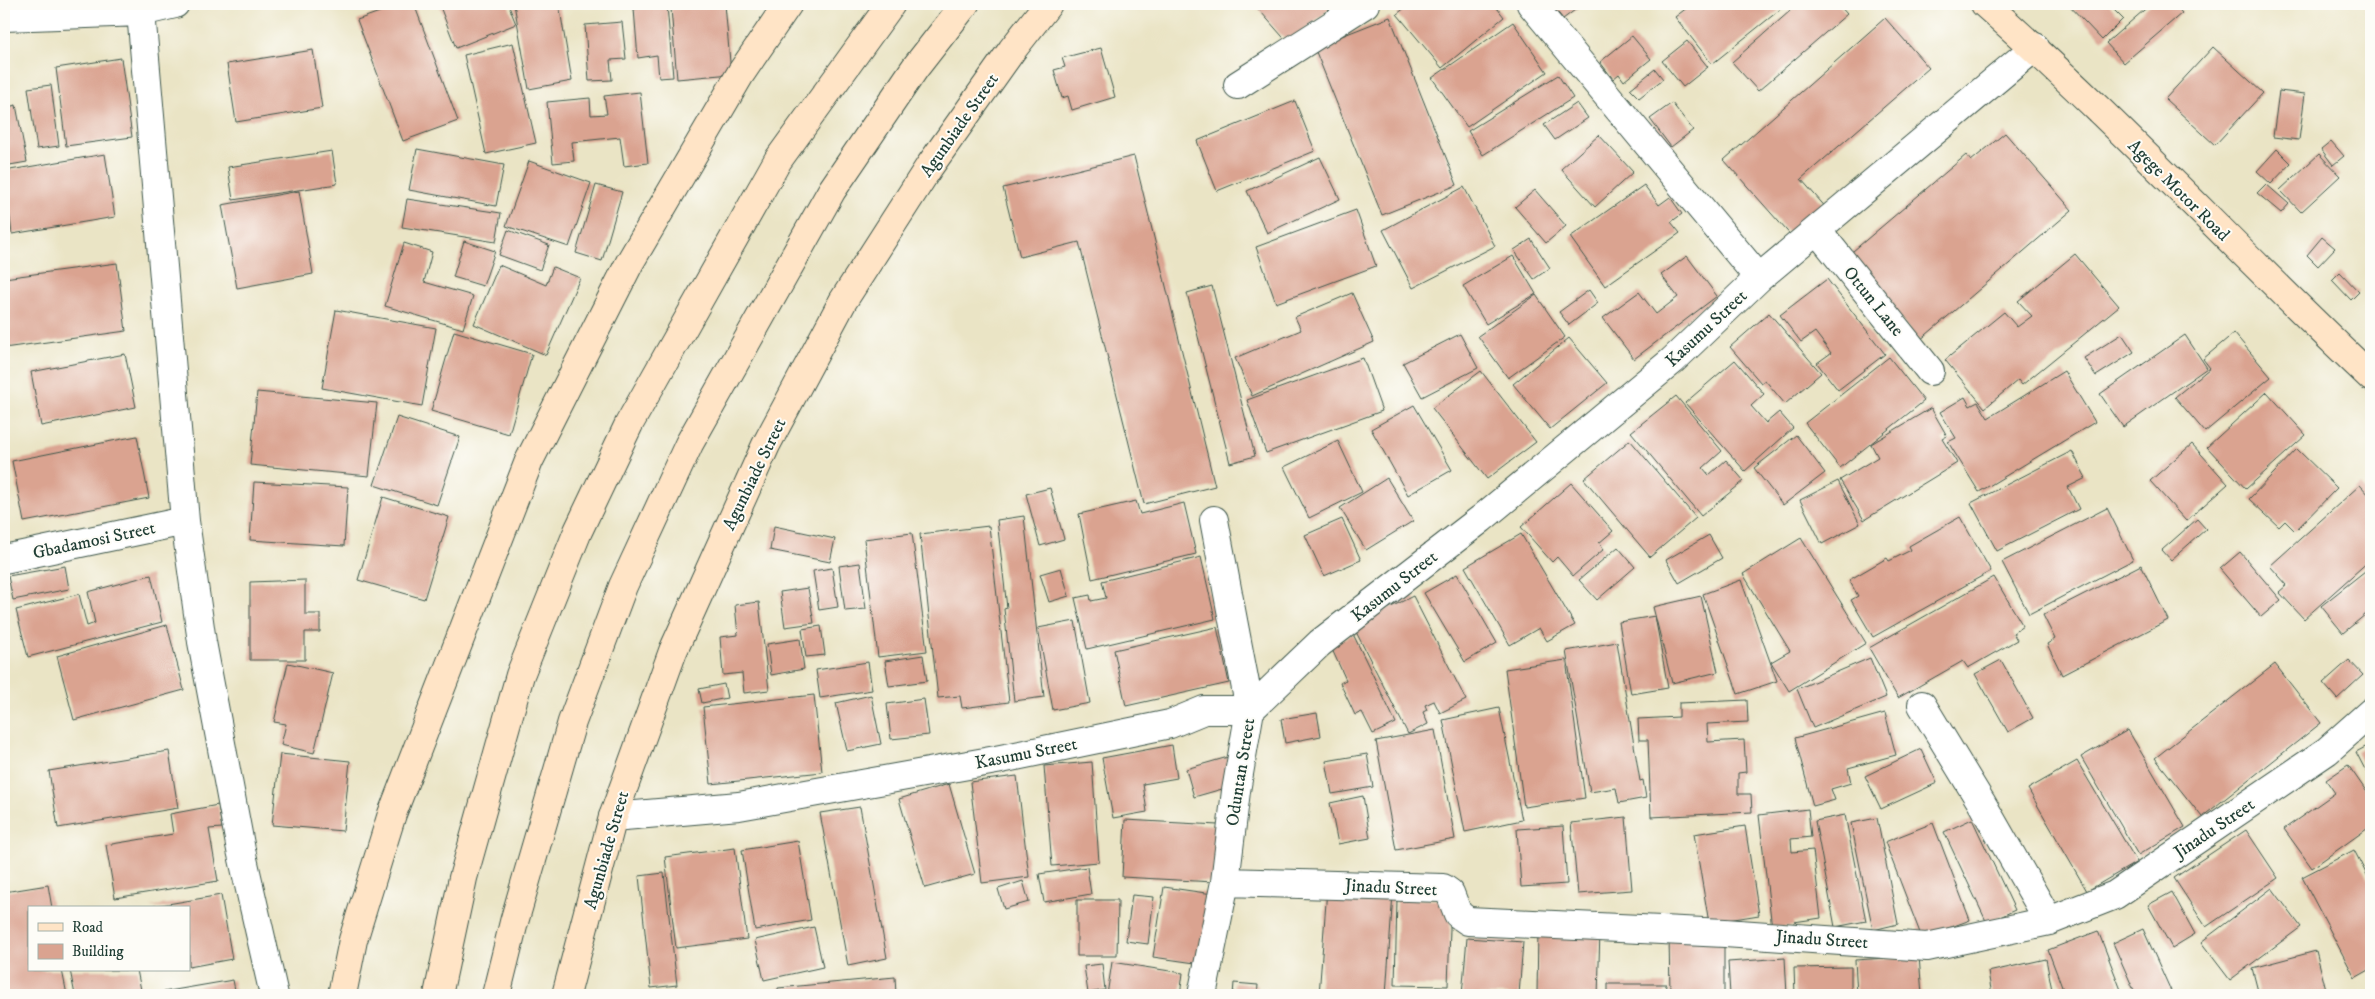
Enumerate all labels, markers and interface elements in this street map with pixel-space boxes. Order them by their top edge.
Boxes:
street label: Agunbiade Street [916,69,1004,182]
street label: Agege Motor Road [2123,135,2234,246]
street label: Ottun Lane [1838,262,1908,341]
street label: Kasumu Street [1661,285,1752,372]
street label: Agunbiade Street [718,415,792,534]
street label: Gbadamosi Street [31,517,158,565]
street label: Kasumu Street [1347,546,1442,627]
street label: Oduntan Street [1222,716,1260,828]
street label: Kasumu Street [973,733,1079,775]
street label: Agunbiade Street [580,788,634,912]
street label: Jinadu Street [2168,794,2259,865]
street label: Jinadu Street [1342,874,1438,901]
legend [28,906,190,972]
text: Road [72,918,104,937]
street label: Jinadu Street [1773,926,1869,954]
text: Building [72,942,124,961]

